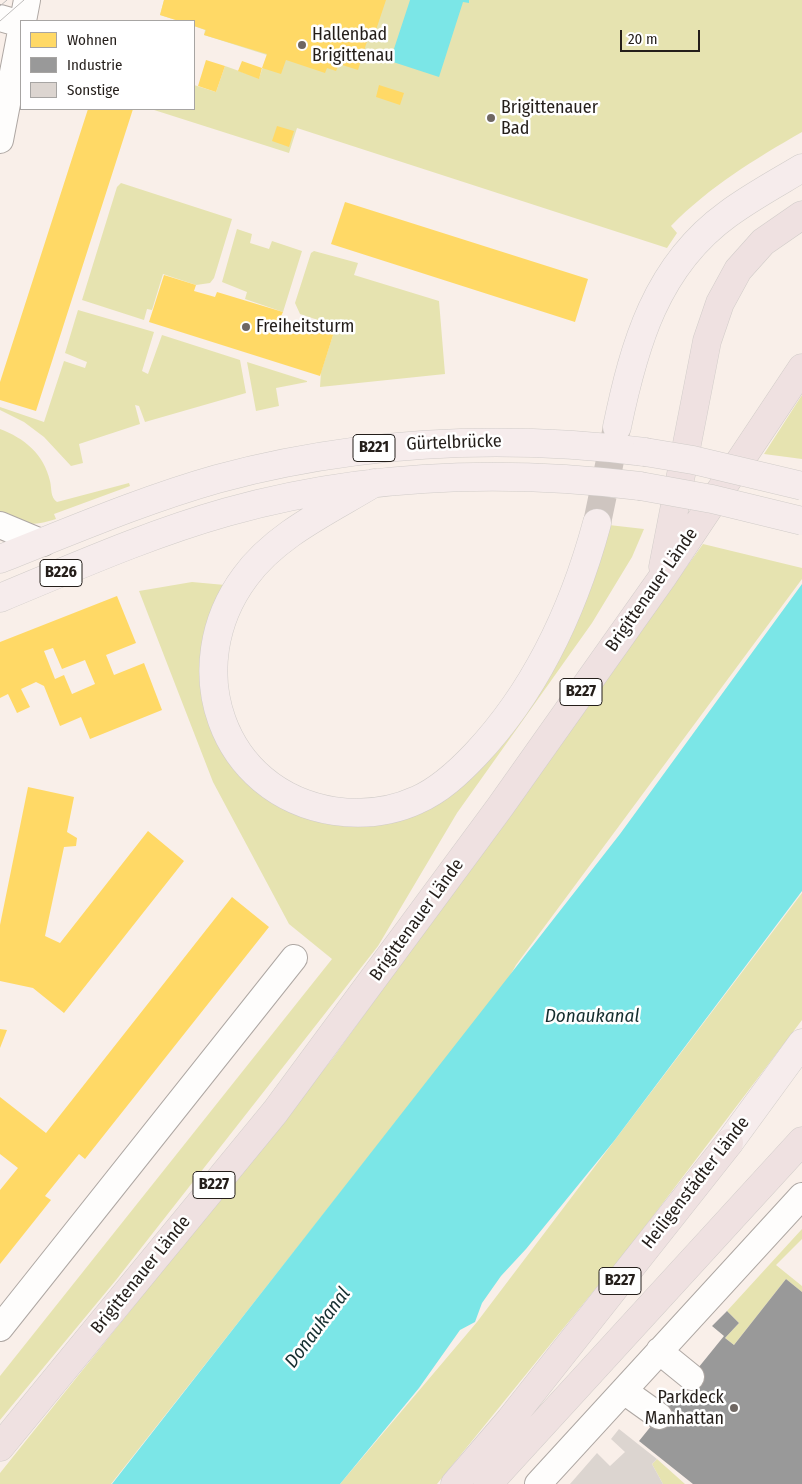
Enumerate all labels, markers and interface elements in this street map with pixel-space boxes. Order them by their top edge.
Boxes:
legend [20,20,195,110]
scale bar [622,20,702,52]
place label: Hallenbad Brigittenau [312,24,394,66]
text: 20 m [628,30,658,48]
text: Wohnen [67,31,117,49]
marker: Hallenbad Brigittenau [296,39,308,51]
text: Industrie [67,56,122,74]
text: Sonstige [67,81,120,99]
place label: Brigittenauer Bad [501,97,598,140]
marker: Brigittenauer Bad [485,112,497,124]
place label: Freiheitsturm [256,316,354,338]
marker: Freiheitsturm [240,321,252,333]
street label: Gürtelbrücke [406,431,502,455]
road number: B221 [353,434,395,462]
street label: Brigittenauer Lände [601,524,703,656]
road number: B226 [40,560,82,586]
road number: B227 [560,679,602,706]
street label: Brigittenauer Lände [365,855,469,985]
water label: Donaukanal [545,1006,639,1028]
street label: Heiligenstädter Lände [638,1113,754,1253]
road number: B227 [193,1172,235,1198]
street label: Brigittenauer Lände [87,1212,195,1338]
road number: B227 [599,1268,641,1294]
water label: Donaukanal [280,1283,356,1373]
place label: Parkdeck Manhattan [645,1387,724,1430]
marker: Parkdeck Manhattan [728,1402,740,1414]

